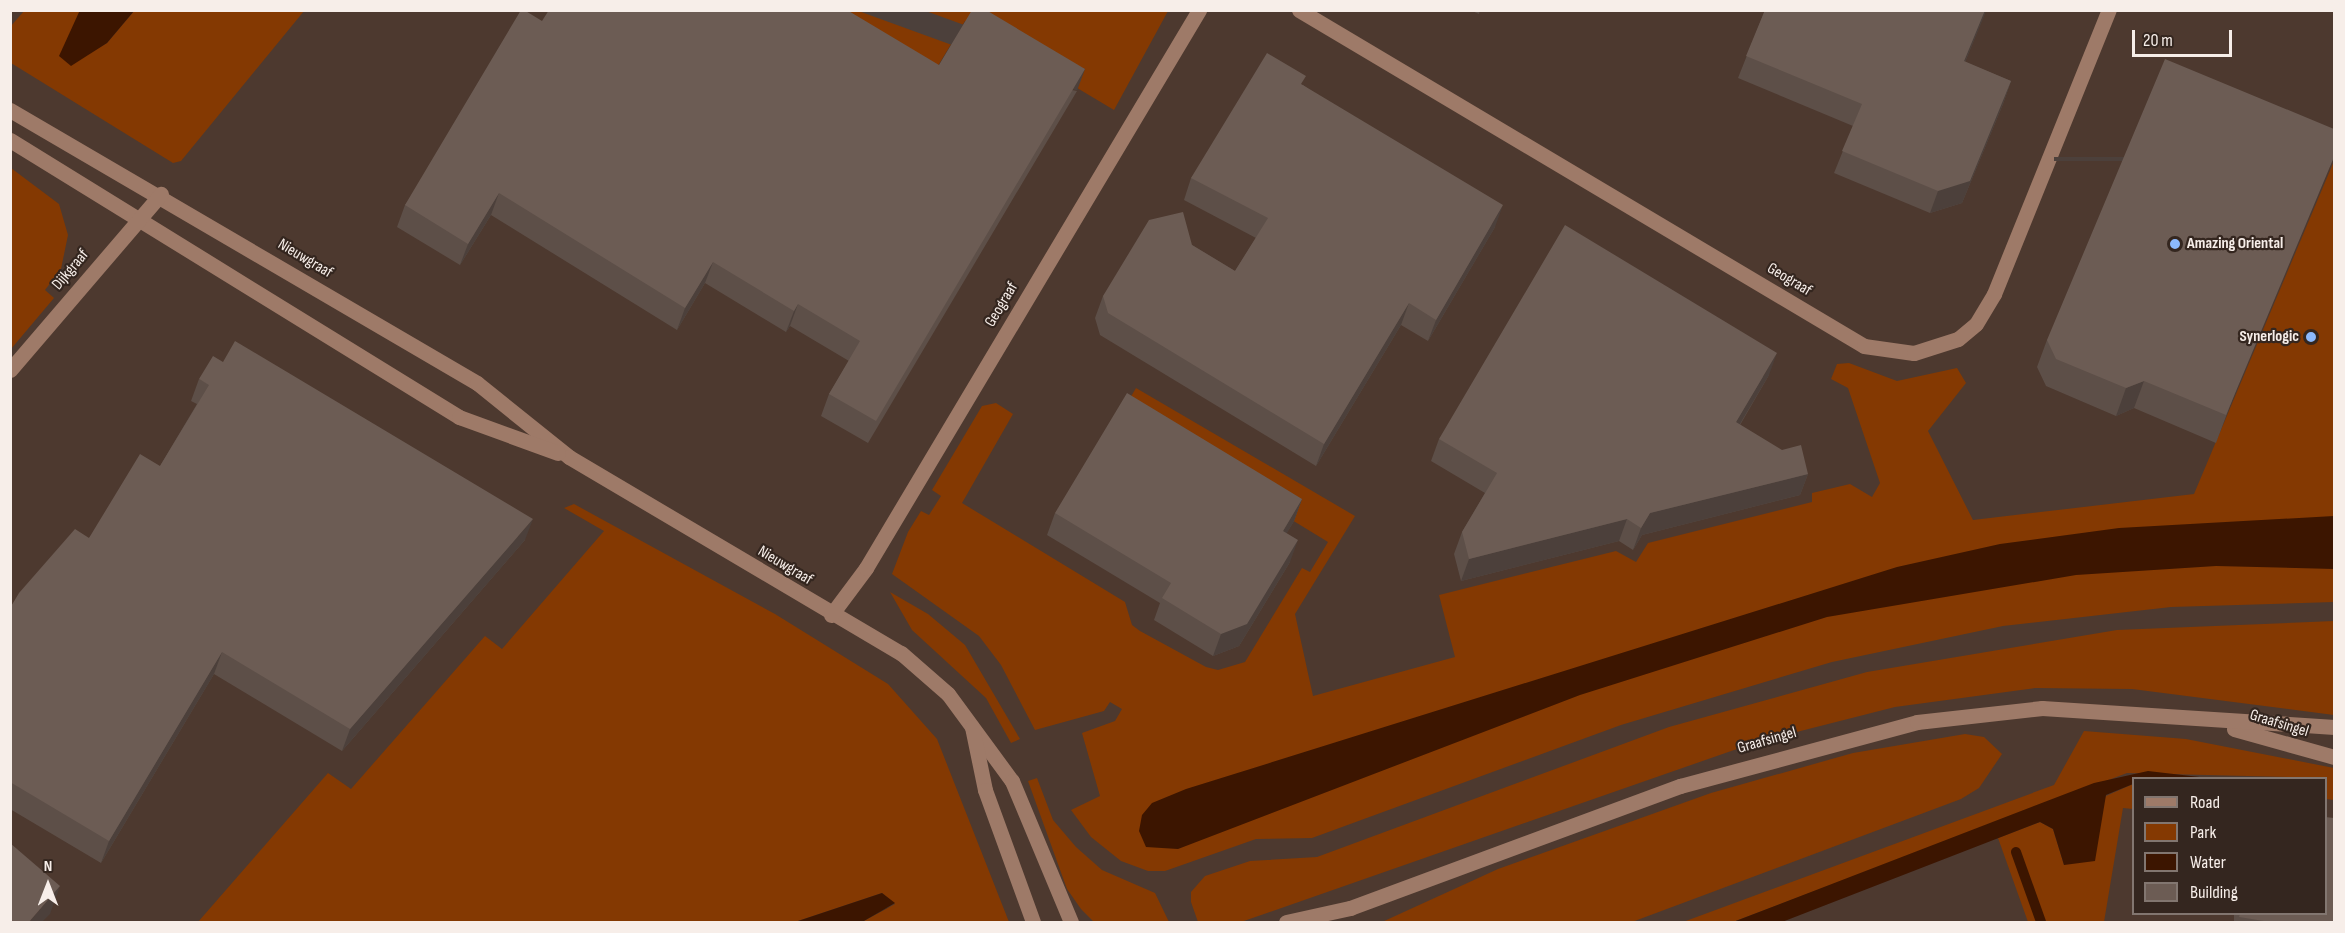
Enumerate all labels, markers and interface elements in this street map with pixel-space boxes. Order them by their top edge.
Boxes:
scale bar [2135,18,2236,56]
text: 20 m [2143,30,2173,51]
place label: Amazing Oriental [2187,234,2283,254]
street label: Nieuwgraaf [274,235,336,283]
marker: Amazing Oriental [2168,237,2182,251]
street label: Dijkgraaf [48,246,94,294]
street label: Geograaf [1763,259,1815,301]
street label: Geograaf [981,279,1023,331]
place label: Synerlogic [2239,327,2299,347]
marker: Synerlogic [2304,330,2318,344]
street label: Nieuwgraaf [754,542,816,590]
street label: Graafsingel [2247,706,2311,742]
street label: Graafsingel [1735,723,1799,759]
legend [2132,777,2327,915]
text: Road [2190,792,2220,813]
text: Park [2190,822,2216,843]
text: Water [2190,852,2226,873]
north arrow [18,855,78,915]
text: N [44,857,52,876]
text: Building [2190,882,2238,903]

